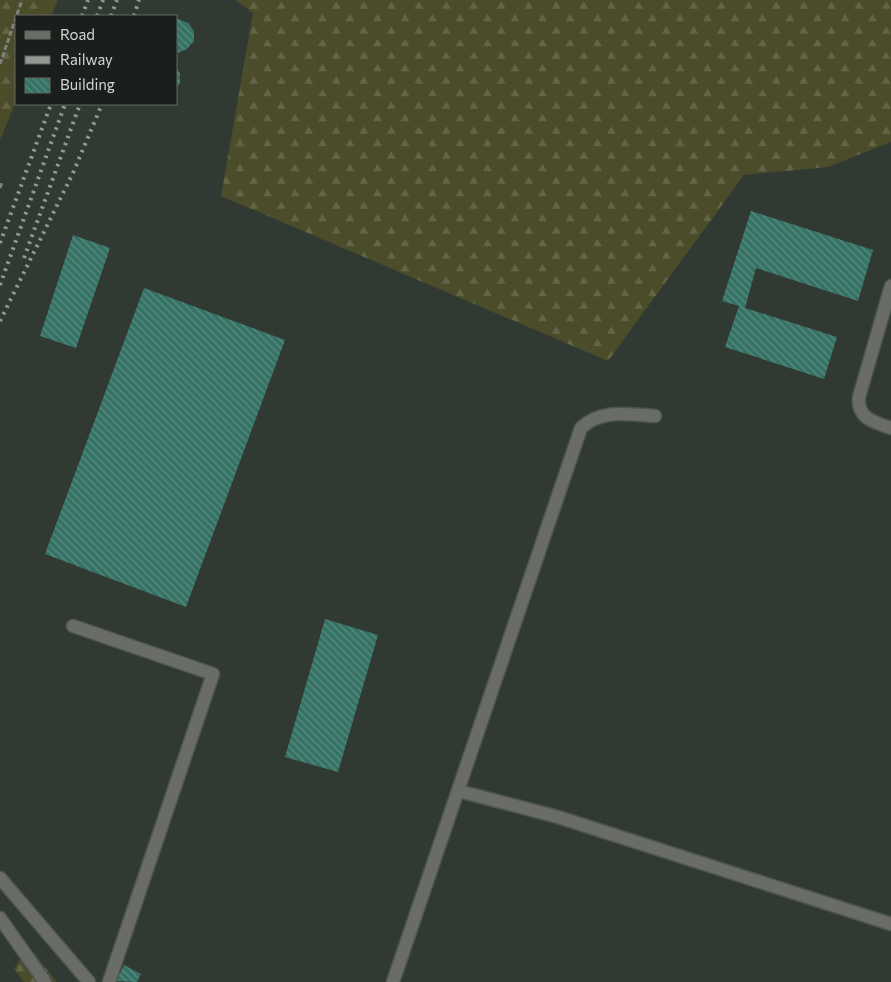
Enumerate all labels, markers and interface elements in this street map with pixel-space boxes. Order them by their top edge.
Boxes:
legend [15,15,178,105]
text: Road [60,25,95,43]
text: Railway [60,50,113,68]
text: Building [60,75,115,93]

